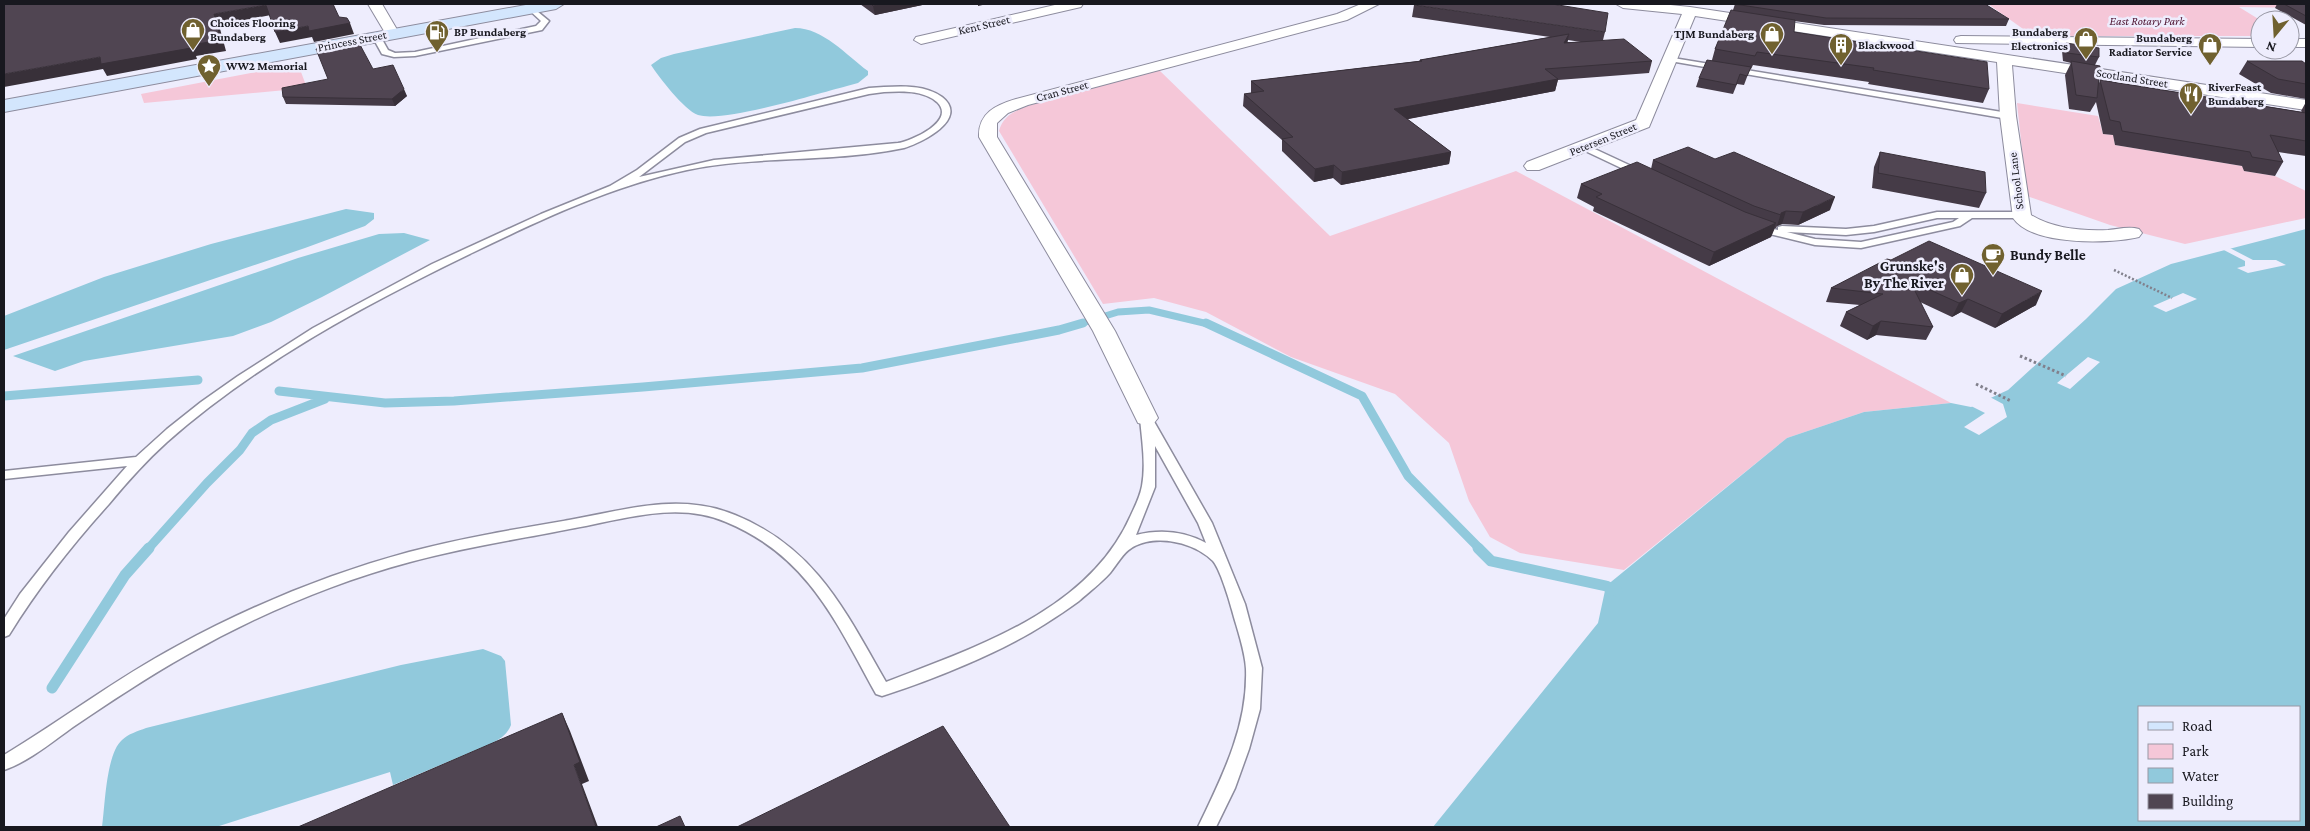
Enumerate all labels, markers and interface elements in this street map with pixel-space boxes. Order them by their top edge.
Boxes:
north arrow [2250,10,2300,60]
street label: Kent Street [957,12,1012,38]
park label: East Rotary Park [2110,14,2185,28]
place label: Choices Flooring Bundaberg [210,16,296,44]
shop icon: Choices Flooring Bundaberg [180,17,206,51]
fuel station icon: BP Bundaberg [424,19,450,53]
shop icon: TJM Bundaberg [1759,21,1785,55]
place label: BP Bundaberg [454,25,526,39]
place label: Bundaberg Electronics [2011,25,2068,53]
shop icon: Bundaberg Electronics [2073,26,2099,60]
street label: Princess Street [316,27,389,55]
place label: TJM Bundaberg [1674,27,1754,41]
place label: Bundaberg Radiator Service [2109,31,2192,59]
building icon: Blackwood [1828,32,1854,66]
shop icon: Bundaberg Radiator Service [2197,32,2223,66]
place label: Blackwood [1858,38,1915,52]
text: N [2264,38,2278,56]
place icon: WW2 Memorial [196,53,222,87]
place label: WW2 Memorial [225,59,308,73]
street label: Scotland Street [2095,65,2170,91]
street label: Cran Street [1034,77,1091,105]
place label: RiverFeast Bundaberg [2208,80,2264,108]
restaurant icon: RiverFeast Bundaberg [2178,81,2204,115]
street label: Petersen Street [1567,119,1640,159]
street label: School Lane [2006,152,2026,210]
cafe icon: Bundy Belle [1980,242,2006,276]
place label: Bundy Belle [2010,247,2086,263]
place label: Grunske's By The River [1864,258,1944,291]
shop icon: Grunske's By The River [1949,262,1975,296]
legend [2138,706,2300,821]
text: Road [2182,718,2213,734]
text: Park [2182,743,2209,759]
text: Water [2182,768,2219,784]
text: Building [2182,793,2233,810]

